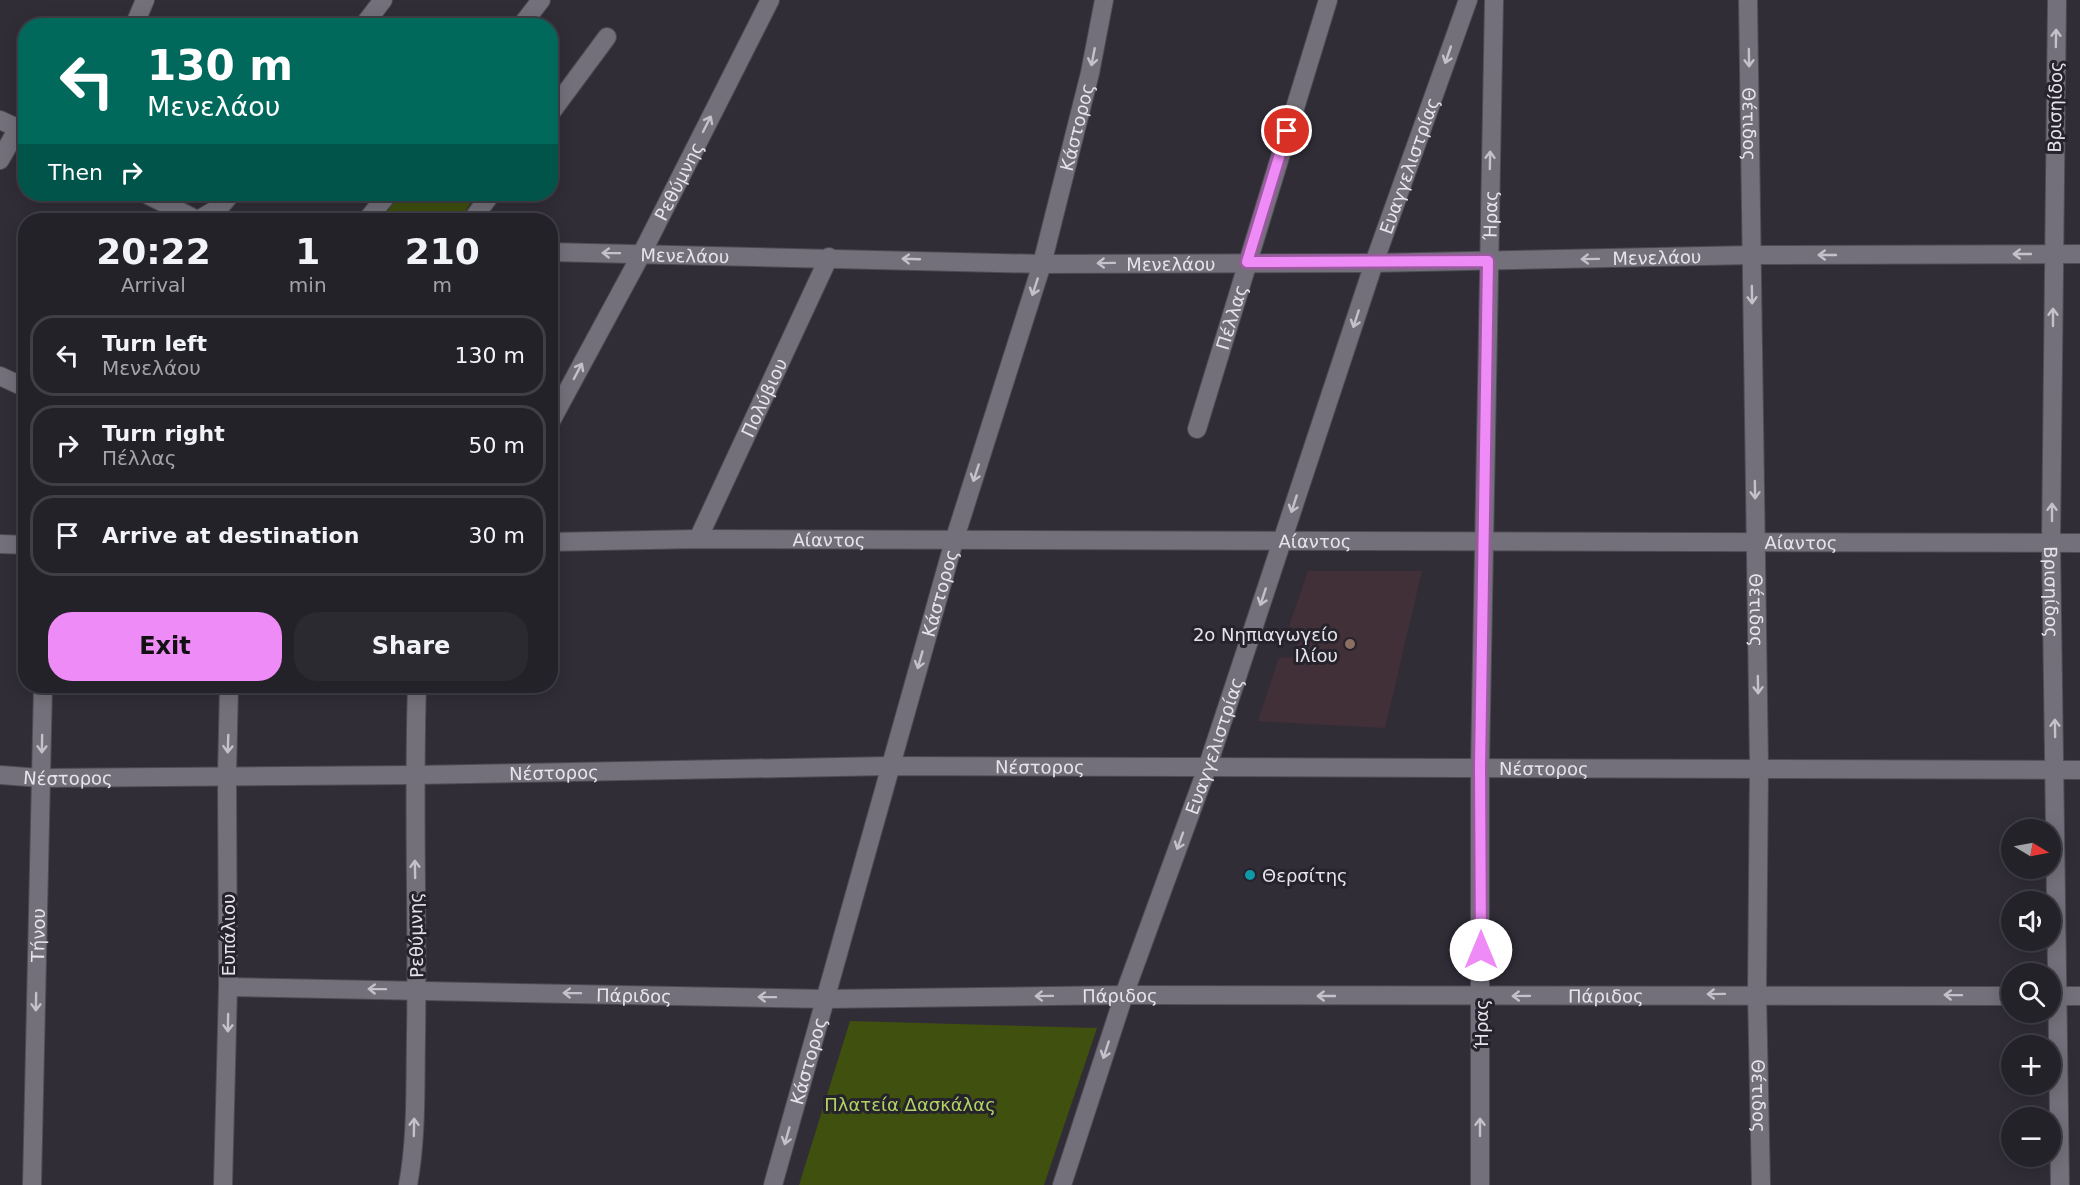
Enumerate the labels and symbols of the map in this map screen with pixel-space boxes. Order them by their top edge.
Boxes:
one-way arrow [2050,28,2062,48]
one-way arrow [1442,45,1453,64]
one-way arrow [1087,47,1098,67]
one-way arrow [1743,48,1754,68]
street label: Βρισηίδος [2044,61,2066,153]
street label: Κάστορος [1055,81,1098,173]
street label: Θέτιδος [1739,87,1761,161]
street label: Ευαγγελιστρίας [1375,94,1443,237]
pin [1261,105,1312,156]
one-way arrow [702,115,714,133]
street label: Ρεθύμνης [650,138,707,224]
one-way arrow [1485,151,1496,171]
street label: Ήρας [1479,190,1501,241]
street label: Μενελάου [640,244,730,267]
street label: Μενελάου [1612,246,1702,268]
one-way arrow [602,247,622,259]
one-way arrow [2012,248,2032,260]
one-way arrow [1817,249,1837,261]
street label: Μενελάου [1126,253,1215,274]
one-way arrow [1580,253,1600,264]
one-way arrow [901,254,921,265]
one-way arrow [1096,257,1116,269]
one-way arrow [1028,277,1039,296]
street label: Πέλλας [1211,282,1251,352]
one-way arrow [1746,285,1758,305]
one-way arrow [2047,307,2059,327]
one-way arrow [1350,309,1361,328]
street label: Πολύβιου [736,355,791,440]
one-way arrow [572,363,584,380]
one-way arrow [969,463,980,482]
one-way arrow [1749,480,1761,500]
one-way arrow [1288,494,1299,513]
one-way arrow [2046,502,2057,522]
street label: Αίαντος [793,529,865,550]
street label: Αίαντος [1279,530,1351,551]
street label: Αίαντος [1765,532,1837,553]
street label: Βρισηίδος [2041,546,2063,638]
street label: Κάστορος [917,547,962,639]
street label: Θέτιδος [1746,573,1768,647]
one-way arrow [1257,587,1268,606]
place label: 2ο Νηπιαγωγείο Ιλίου [1193,624,1338,666]
marker: 2ο Νηπιαγωγείο Ιλίου [1343,637,1357,651]
one-way arrow [914,650,925,669]
street label: Ευαγγελιστρίας [1181,674,1247,817]
one-way arrow [1752,675,1764,695]
one-way arrow [2049,718,2061,738]
one-way arrow [36,733,48,753]
one-way arrow [222,733,233,753]
street label: Νέστορος [995,756,1085,777]
street label: Νέστορος [1499,758,1589,779]
street label: Νέστορος [509,761,599,784]
street label: Νέστορος [22,766,113,789]
north arrow [2001,819,2061,879]
one-way arrow [1174,832,1185,850]
one-way arrow [409,860,421,880]
place label: Θερσίτης [1262,865,1348,886]
marker: Θερσίτης [1243,868,1257,882]
street label: Ρεθύμνης [405,892,427,978]
street label: Ευπάλιου [218,894,239,976]
street label: Τήνου [26,908,49,963]
position arrow [1449,918,1513,982]
one-way arrow [367,983,387,995]
street label: Πάριδος [596,984,672,1006]
street label: Πάριδος [1082,984,1158,1006]
street label: Πάριδος [1568,985,1644,1006]
one-way arrow [562,987,582,999]
one-way arrow [1707,988,1727,1000]
one-way arrow [1944,989,1964,1001]
one-way arrow [1035,990,1055,1002]
one-way arrow [1317,990,1337,1001]
one-way arrow [1512,990,1532,1002]
one-way arrow [30,991,42,1011]
one-way arrow [757,992,777,1003]
street label: Ήρας [1471,999,1492,1050]
one-way arrow [222,1012,233,1032]
street label: Κάστορος [786,1015,830,1107]
one-way arrow [1100,1040,1111,1059]
street label: Θέτιδος [1748,1059,1770,1133]
park label: Πλατεία Δασκάλας [824,1094,996,1115]
one-way arrow [1474,1117,1486,1137]
one-way arrow [408,1118,420,1138]
one-way arrow [781,1126,792,1145]

